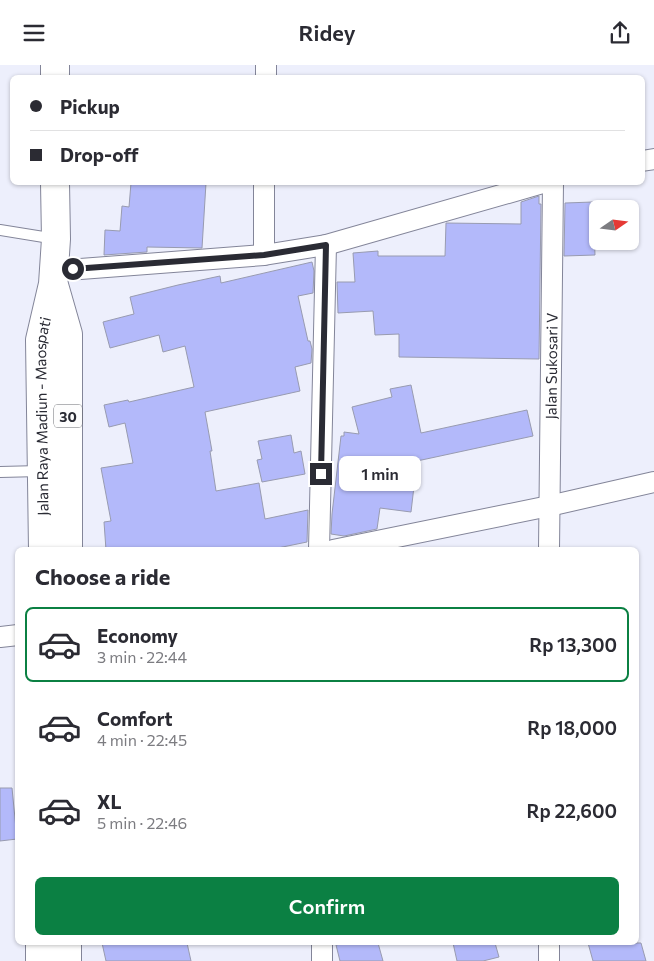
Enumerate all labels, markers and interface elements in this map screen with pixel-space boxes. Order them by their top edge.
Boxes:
icon: menu [20,19,48,47]
text: Ridey [299,19,355,46]
icon: share [606,19,634,47]
text: Pickup [60,95,120,118]
text: Drop-off [60,143,139,166]
north arrow [589,200,639,250]
map controls [589,200,639,250]
route start [62,258,84,280]
street label: Jalan Sukosari V [541,312,561,420]
street label: Jalan Raya Madiun - Maospati [31,315,54,516]
road number: 30 [54,405,82,427]
callout: 1 min [338,457,421,491]
route end [310,463,332,485]
text: 1 min [361,464,399,483]
text: Choose a ride [35,563,170,590]
icon: car [37,622,82,667]
text: Economy [97,624,178,647]
text: Rp 13,300 [529,633,617,656]
text: 3 min · 22:44 [97,647,187,666]
icon: car [37,705,82,750]
text: Comfort [97,707,173,730]
text: Rp 18,000 [527,716,617,739]
text: 4 min · 22:45 [97,730,187,749]
icon: car [37,788,82,833]
text: XL [97,790,122,813]
text: Rp 22,600 [527,799,617,822]
text: 5 min · 22:46 [97,813,187,832]
button: Confirm [35,877,619,935]

